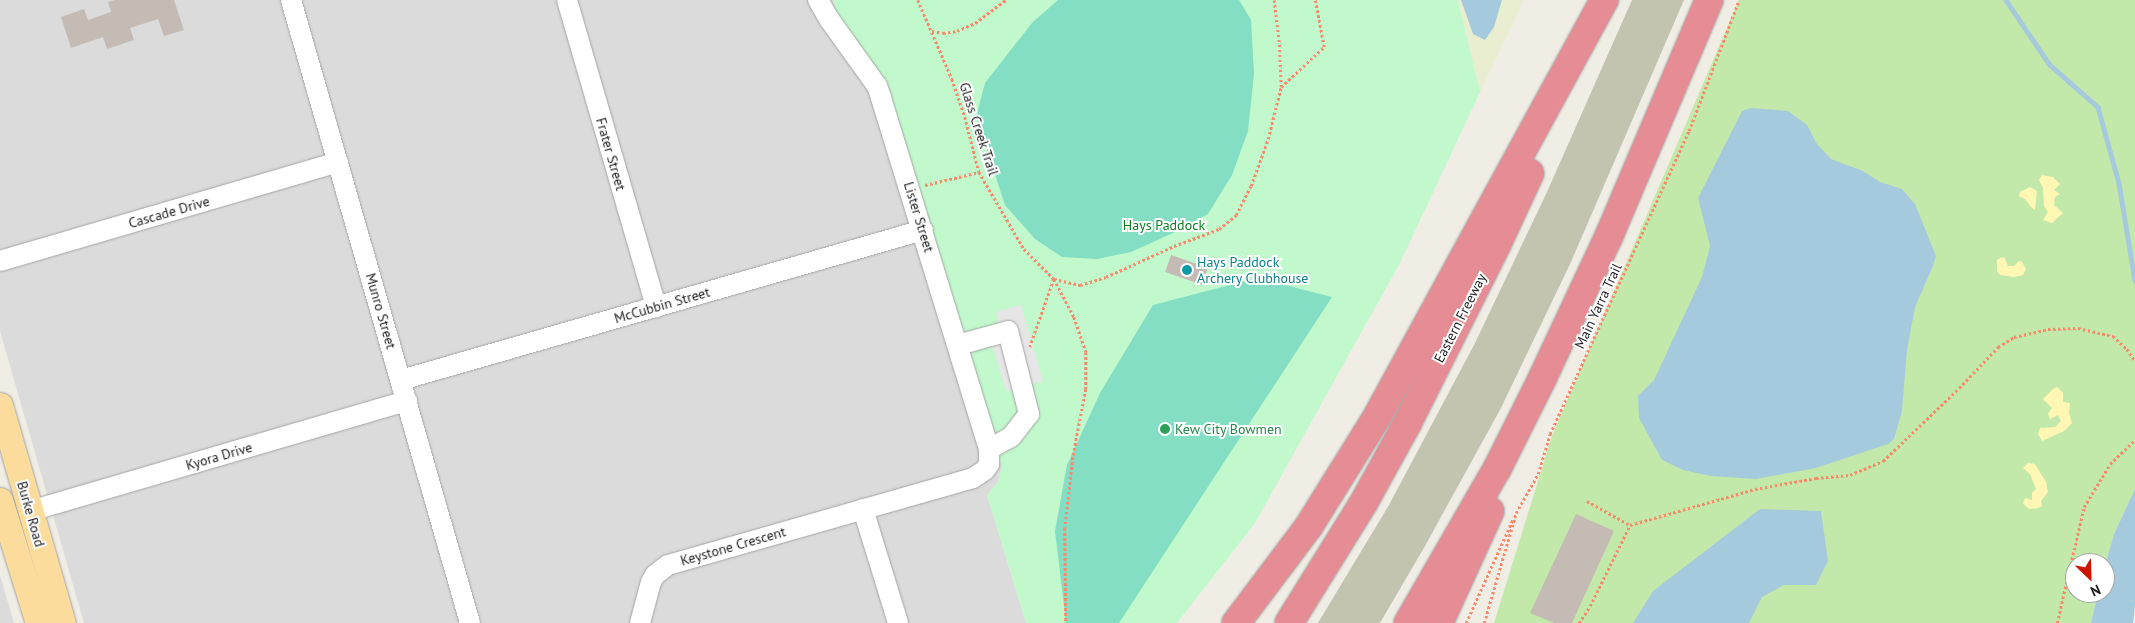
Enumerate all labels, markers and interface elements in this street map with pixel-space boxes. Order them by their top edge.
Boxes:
street label: Glass Creek Trail [956,80,1002,178]
street label: Frater Street [593,116,629,192]
street label: Lister Street [900,180,938,254]
street label: Cascade Drive [127,192,211,232]
park label: Hays Paddock [1123,217,1205,233]
place label: Hays Paddock Archery Clubhouse [1197,254,1309,286]
street label: Main Yarra Trail [1571,260,1625,352]
marker: Hays Paddock Archery Clubhouse [1181,264,1193,276]
street label: Munro Street [362,271,400,351]
street label: Eastern Freeway [1430,271,1490,365]
street label: McCubbin Street [612,283,712,327]
place label: Kew City Bowmen [1175,421,1283,437]
marker: Kew City Bowmen [1159,423,1171,435]
street label: Kyora Drive [184,438,254,474]
street label: Burke Road [14,479,48,549]
street label: Keystone Crescent [678,523,788,569]
north arrow [2065,553,2115,603]
text: N [2088,581,2104,601]

